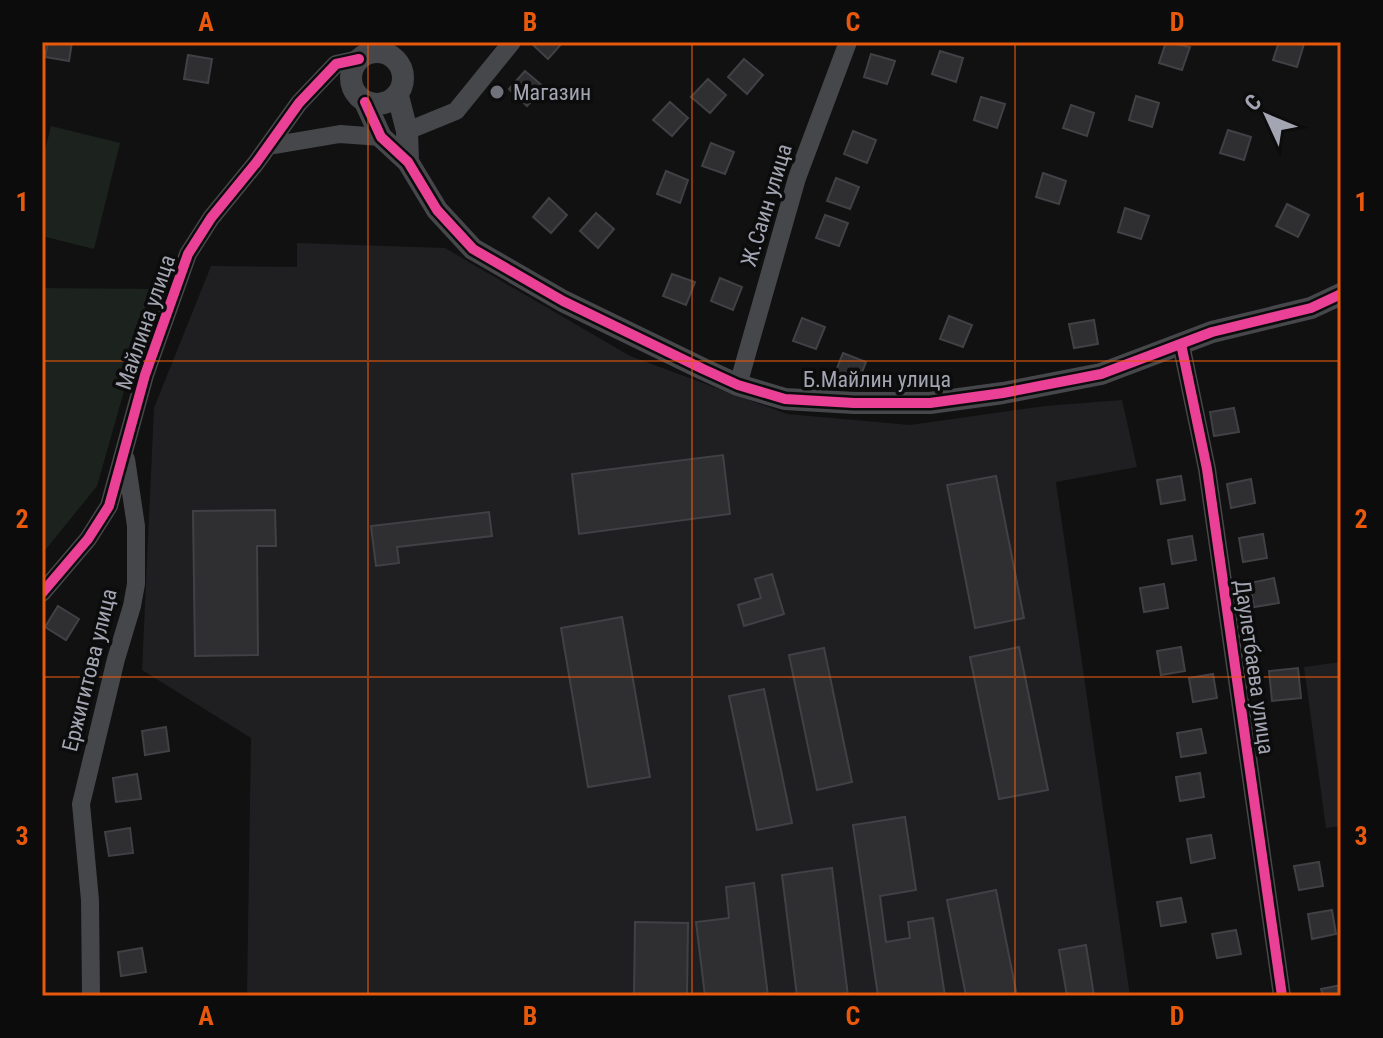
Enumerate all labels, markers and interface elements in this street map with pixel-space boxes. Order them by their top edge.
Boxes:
text: A [198,7,214,37]
text: B [523,7,537,37]
text: C [846,7,861,37]
text: D [1170,7,1184,37]
north arrow [1227,76,1307,156]
place label: Магазин [513,80,591,105]
marker: Магазин [488,83,506,101]
text: С [1240,89,1266,116]
street label: Ж.Саин улица [736,141,797,269]
text: 1 [15,187,29,217]
text: 1 [1354,187,1368,217]
street label: Майлина улица [111,252,180,393]
street label: Б.Майлин улица [803,367,951,392]
text: 2 [15,504,29,534]
text: 2 [1354,504,1368,534]
street label: Даулетбаева улица [1230,578,1279,756]
street label: Ержигитова улица [57,586,122,754]
text: 3 [15,821,29,851]
text: 3 [1354,821,1368,851]
text: A [198,1001,214,1031]
text: B [523,1001,537,1031]
text: C [846,1001,861,1031]
text: D [1170,1001,1184,1031]

